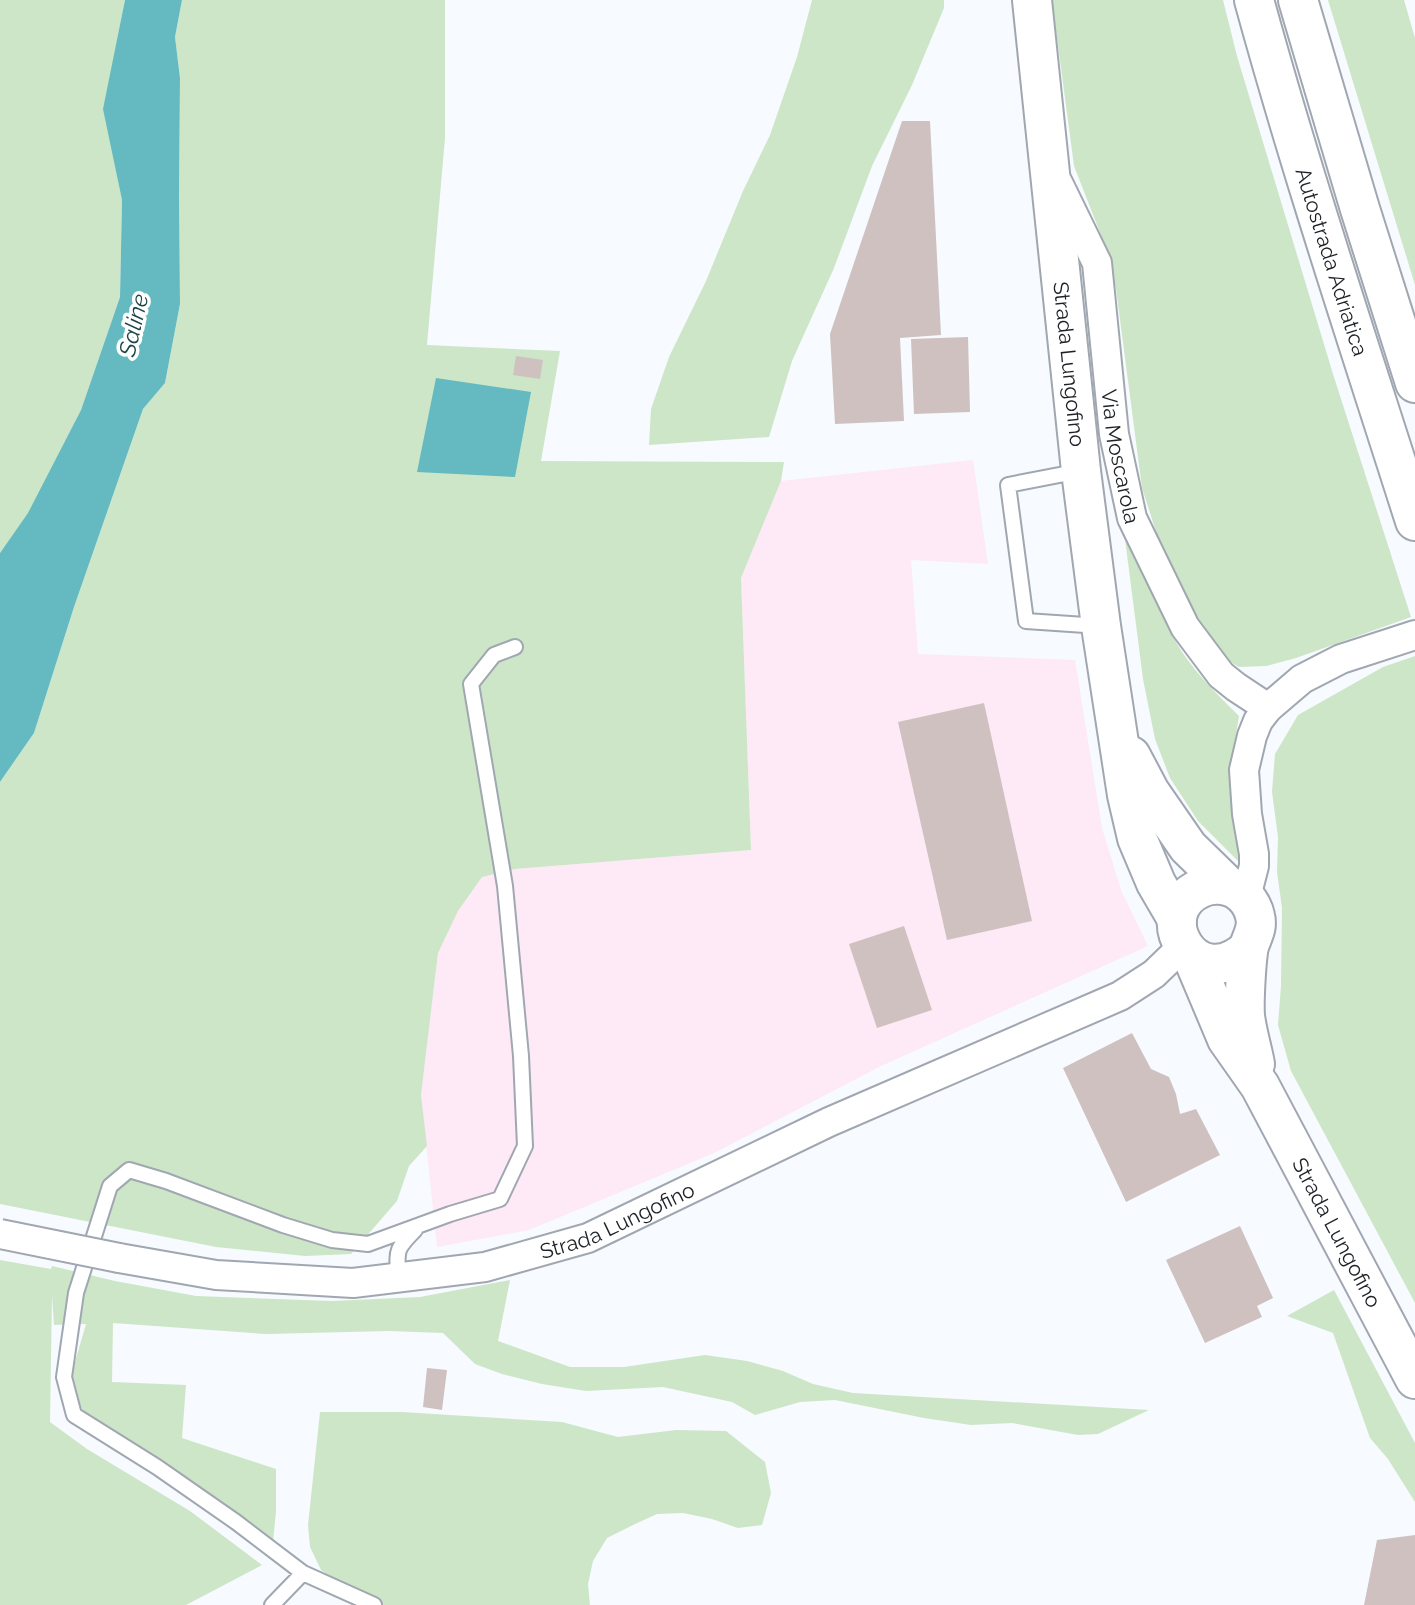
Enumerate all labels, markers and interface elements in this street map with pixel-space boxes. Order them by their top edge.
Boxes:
street label: Autostrada Adriatica [1291,164,1374,359]
street label: Strada Lungofino [1049,280,1091,448]
water label: Saline [112,291,153,360]
street label: Via Moscarola [1097,388,1145,526]
street label: Strada Lungofino [1288,1153,1387,1311]
street label: Strada Lungofino [537,1176,698,1263]

